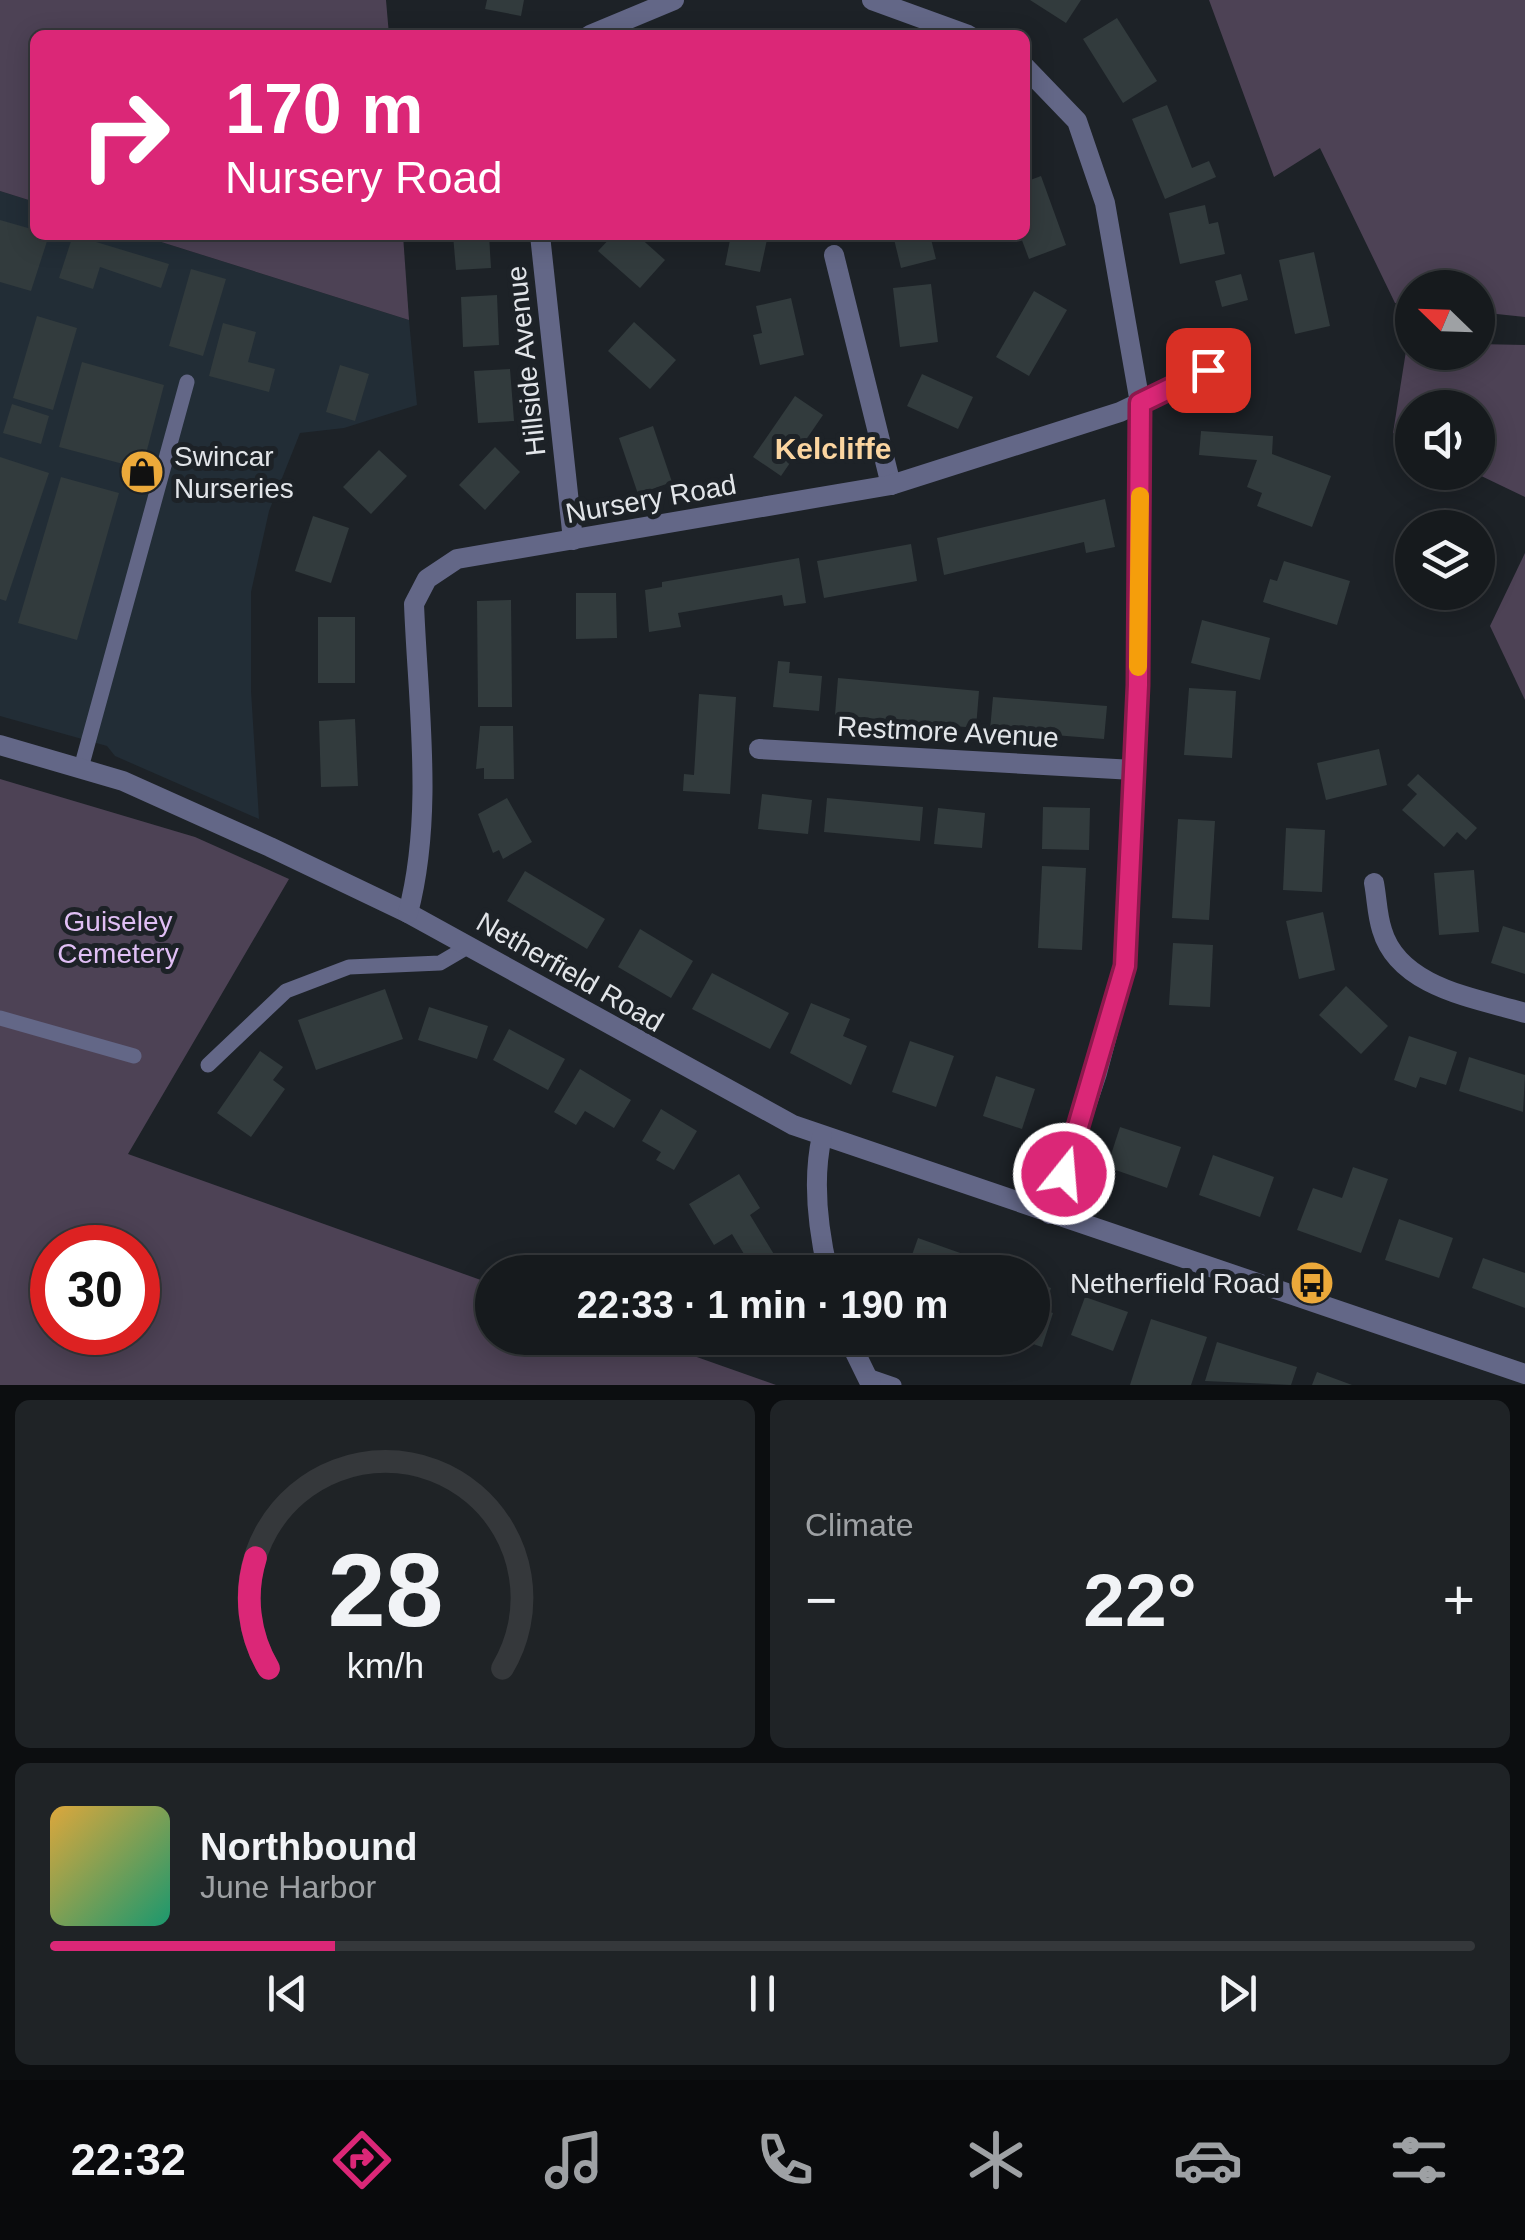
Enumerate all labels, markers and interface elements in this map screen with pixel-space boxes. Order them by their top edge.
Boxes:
icon: right [60,70,190,200]
text: 170 m [225,70,423,148]
text: Nursery Road [225,152,503,203]
street label: Hillside Avenue [501,264,551,458]
north arrow [1395,270,1495,370]
map controls [1395,270,1495,610]
pin [1166,328,1251,413]
icon: arrive [1181,343,1236,398]
button: sound [1395,390,1495,490]
district label: Kelcliffe [775,432,891,465]
place label: Swincar Nurseries [174,441,294,504]
shop icon: Swincar Nurseries [119,449,165,495]
street label: Nursery Road [563,469,739,529]
button: layers [1395,510,1495,610]
street label: Restmore Avenue [836,711,1060,753]
park label: Guiseley Cemetery [57,906,179,969]
street label: Netherfield Road [471,906,669,1038]
position arrow [1012,1122,1116,1226]
speed limit sign: 30 [30,1225,160,1355]
bus stop icon: Netherfield Road [1289,1260,1335,1306]
place label: Netherfield Road [1070,1268,1280,1299]
text: 22:33 · 1 min · 190 m [577,1284,948,1326]
text: Climate [805,1507,913,1543]
text: 28 [327,1532,443,1648]
text: 22° [1083,1558,1197,1642]
text: − [805,1569,837,1631]
text: + [1443,1569,1475,1631]
text: km/h [346,1646,424,1686]
text: Northbound [200,1826,417,1868]
text: June Harbor [200,1869,376,1905]
icon: previous [260,1966,315,2021]
icon: pause [735,1966,790,2021]
icon: next [1210,1966,1265,2021]
icon: directions [327,2125,397,2195]
icon: music [539,2125,609,2195]
icon: phone [750,2125,820,2195]
icon: climate [961,2125,1031,2195]
icon: car [1173,2125,1243,2195]
icon: filters [1384,2125,1454,2195]
text: 22:32 [71,2134,186,2185]

